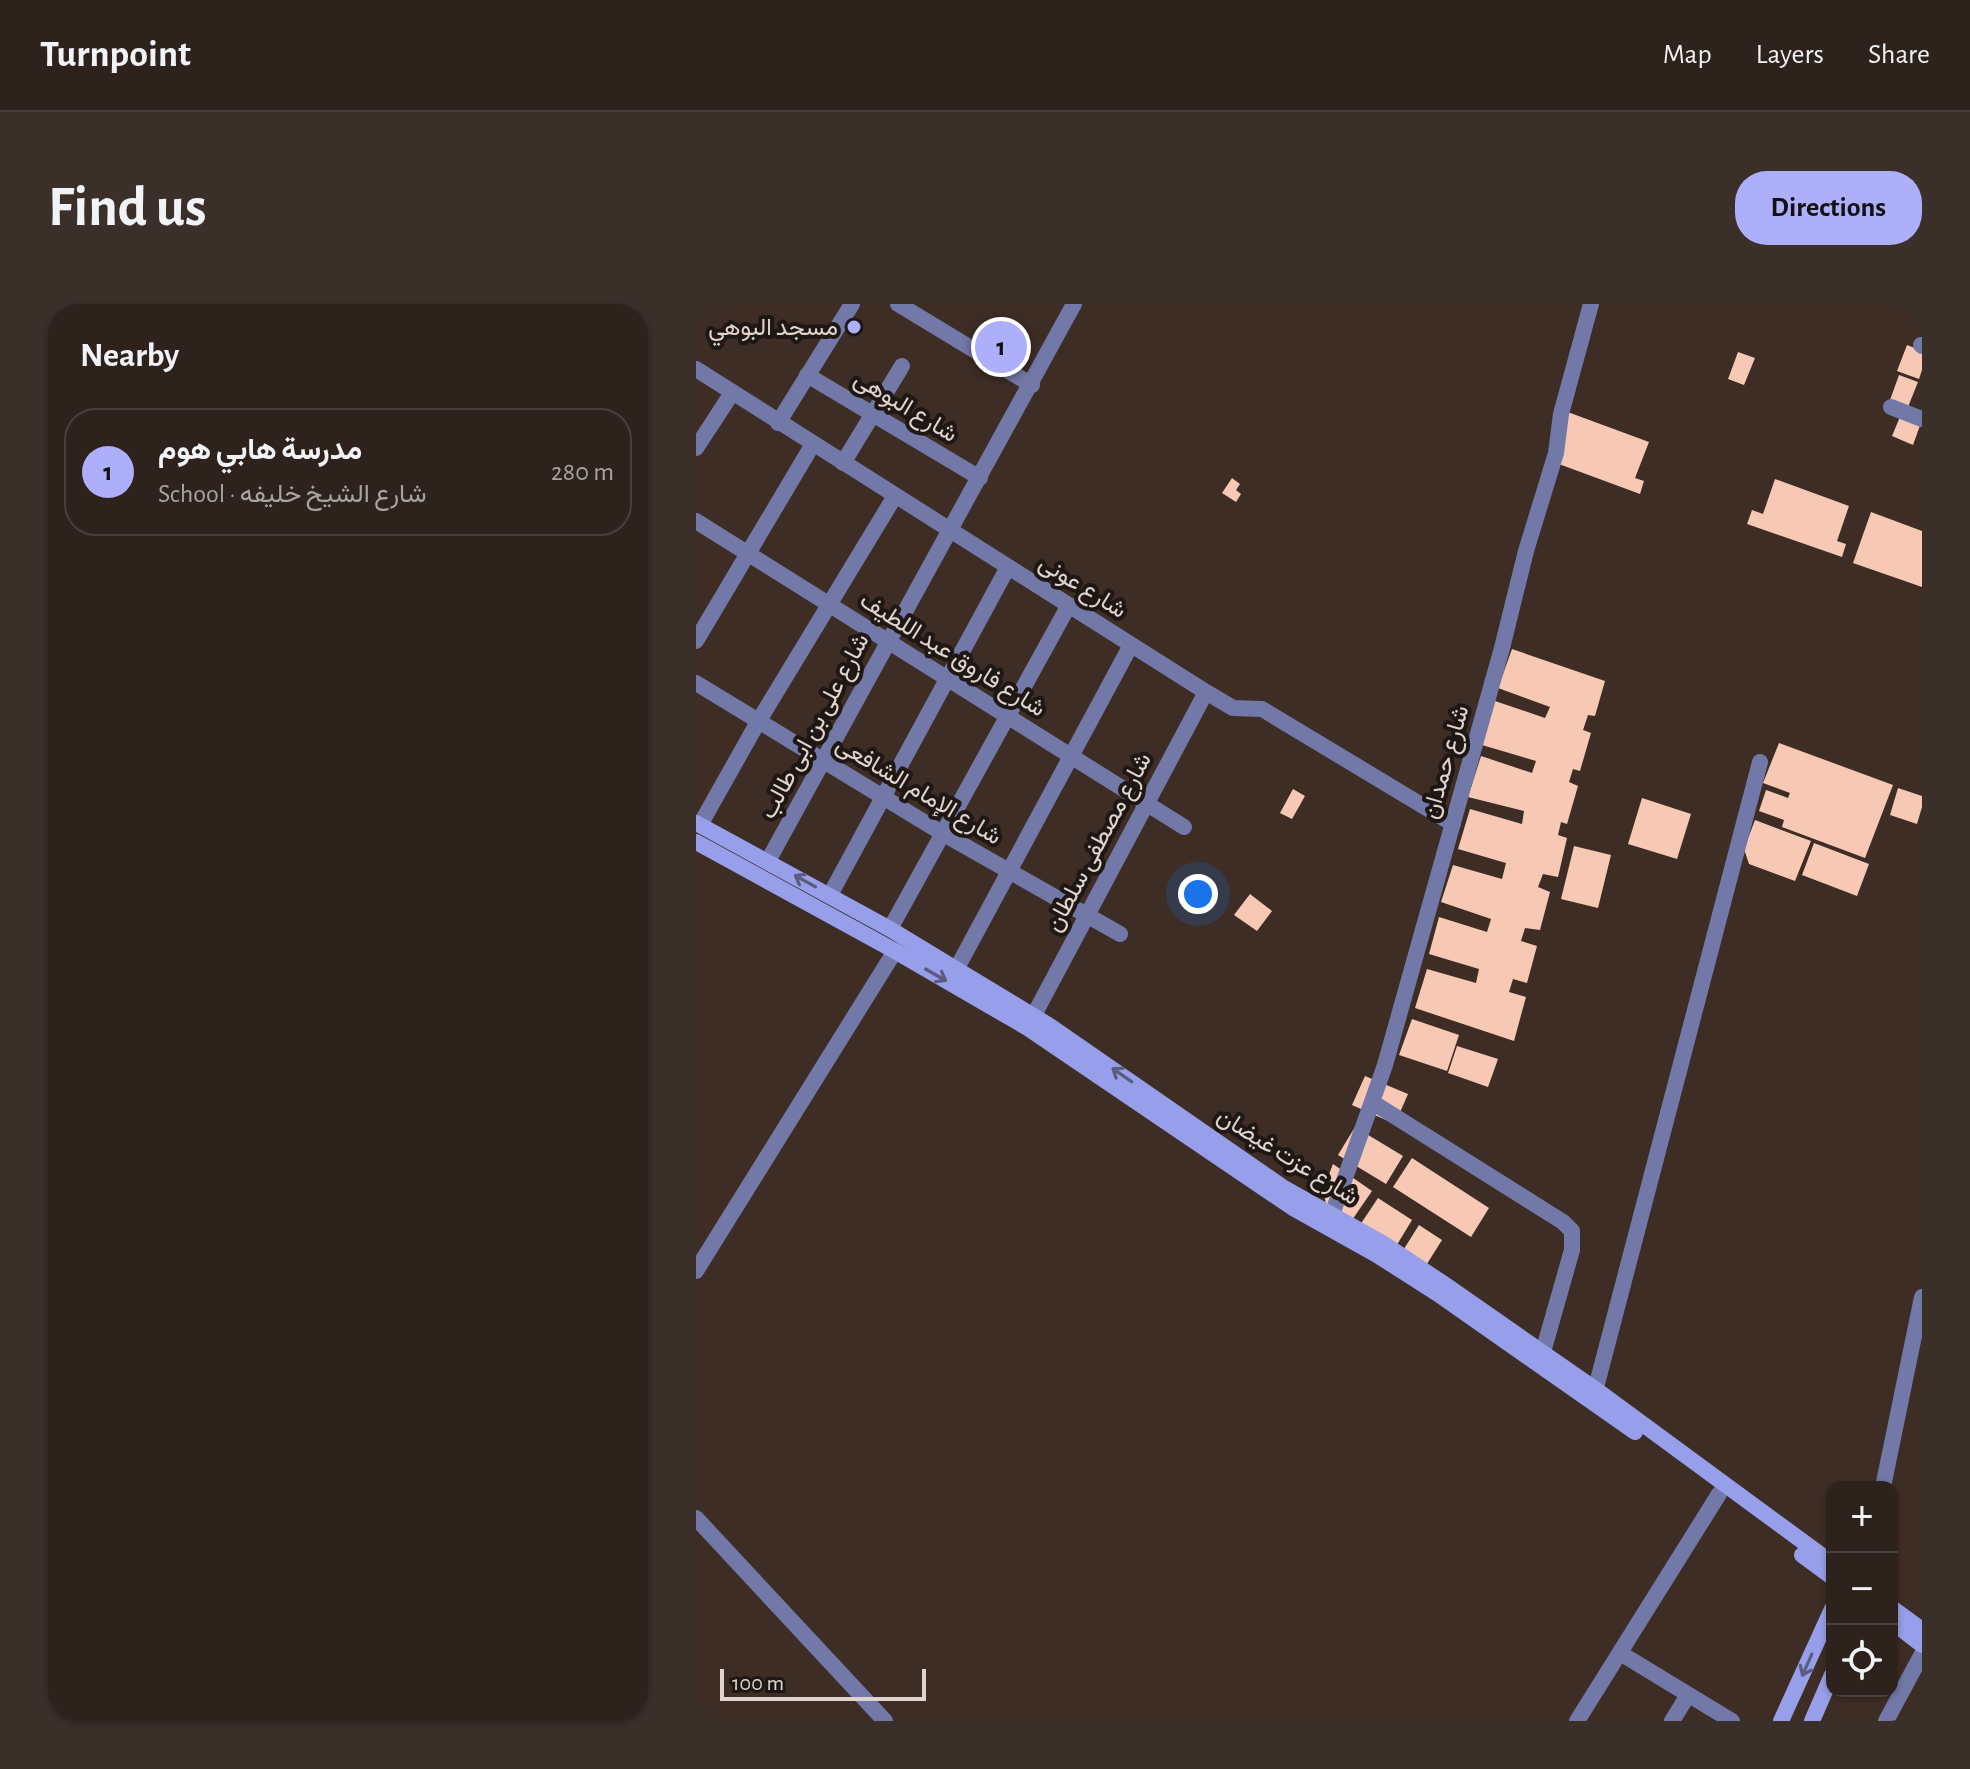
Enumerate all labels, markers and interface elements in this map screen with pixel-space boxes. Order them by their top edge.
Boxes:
text: Turnpoint [40,36,191,74]
text: Map [1663,41,1712,69]
text: Layers [1756,41,1824,69]
text: Share [1868,41,1930,69]
button: Directions [1735,171,1922,245]
text: Find us [48,180,206,236]
place label: مسجد البوهي [708,316,838,346]
pin: 1 [975,317,1027,377]
marker: مسجد البوهي [845,318,863,336]
text: Nearby [80,339,179,373]
street label: شارع البوهى [848,367,961,450]
text: مدرسة هابي هوم [158,435,362,465]
text: 1 [103,459,113,485]
text: 280 m [551,459,614,485]
text: School · شارع الشيخ خليفه [158,481,426,507]
street label: شارع عونى [1033,551,1130,625]
street label: شارع فاروق عبد اللطيف [854,588,1049,724]
street label: شارع على بن ابى طالب [756,630,876,824]
street label: شارع حمدان [1418,703,1476,822]
street label: شارع الإمام الشافعى [830,732,1005,852]
street label: شارع مصطفى سلطان [1042,749,1159,937]
one-way arrow [794,873,817,889]
your location [1178,874,1218,914]
one-way arrow [923,968,947,983]
one-way arrow [1112,1067,1134,1083]
street label: شارع عزت غيضان [1211,1104,1362,1212]
map controls [1826,1481,1898,1697]
button: + [1826,1481,1898,1553]
button: − [1826,1553,1898,1625]
button: locate [1826,1625,1898,1697]
one-way arrow [1798,1652,1813,1677]
scale bar [720,1665,926,1701]
text: 100 m [732,1672,784,1694]

